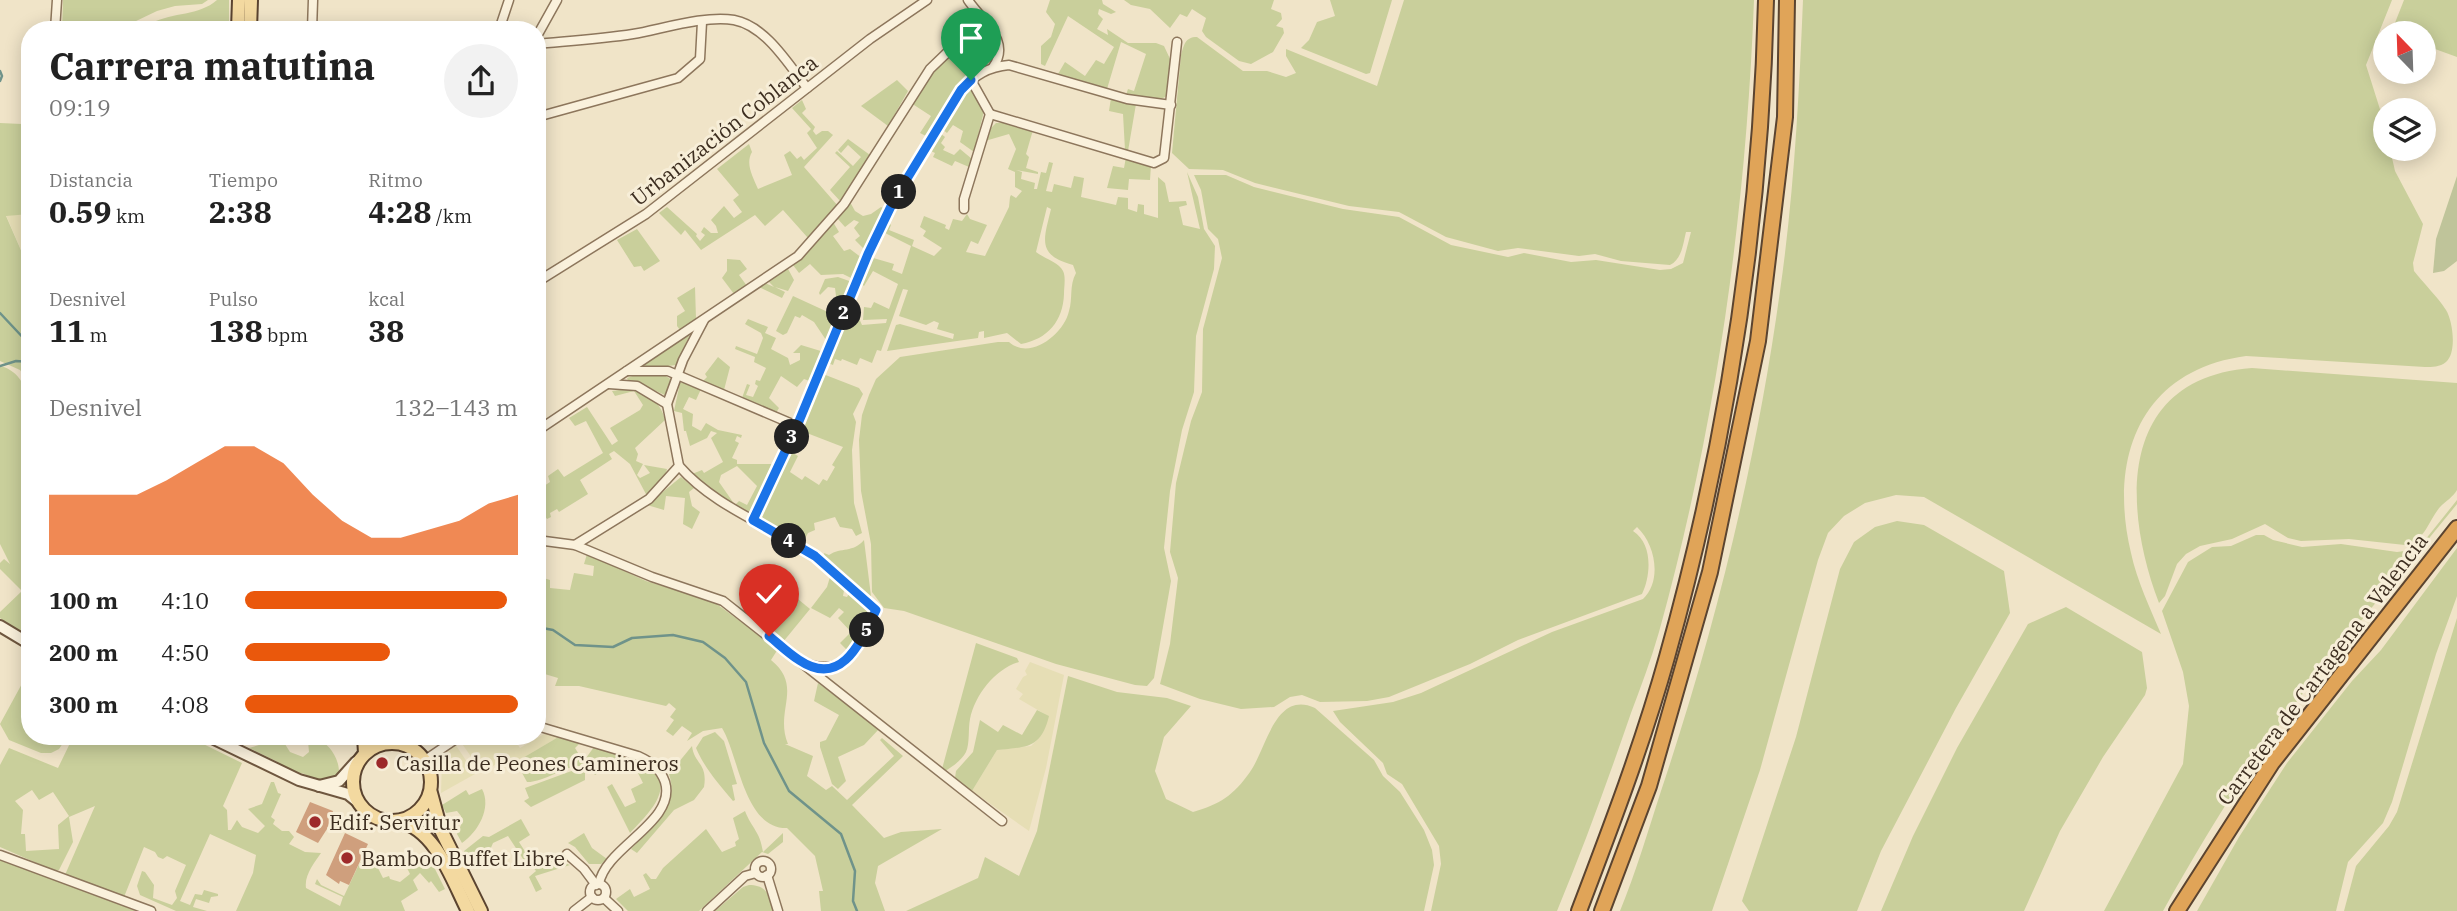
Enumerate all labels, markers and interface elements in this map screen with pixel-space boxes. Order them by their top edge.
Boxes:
pin [941,8,1001,80]
icon: arrive [952,19,990,57]
north arrow [2373,21,2436,84]
map controls [2373,21,2436,161]
text: Carrera matutina [49,41,375,90]
button: share [444,44,518,118]
street label: Urbanización Coblanca [625,48,823,212]
text: 09:19 [49,92,111,122]
button: layers [2373,98,2436,161]
text: Distancia [49,168,133,192]
text: Tiempo [209,168,278,192]
text: Ritmo [368,168,423,192]
pin: 1 [881,174,916,210]
text: 1 [893,179,904,203]
text: 0.59 [49,192,111,231]
text: 2:38 [209,192,272,231]
text: 4:28 [368,192,431,231]
text: km [111,204,145,228]
text: /km [431,204,472,228]
text: Desnivel [49,287,126,311]
text: Pulso [209,287,258,311]
text: kcal [368,287,405,311]
pin: 2 [826,296,862,330]
text: 2 [838,300,849,324]
text: 11 [49,311,85,350]
text: 138 [209,311,263,350]
text: 38 [368,311,404,350]
text: m [85,323,108,347]
text: bpm [263,323,308,347]
text: Desnivel [49,392,142,422]
text: 132–143 m [394,392,518,422]
pin: 3 [774,420,810,454]
text: 3 [786,424,797,448]
pin: 4 [772,524,806,558]
street label: Carretera de Cartagena a Valencia [2210,527,2434,811]
text: 4 [783,528,794,552]
pin [739,564,799,636]
icon: check [750,575,788,613]
text: 100 m [49,585,118,615]
text: 4:10 [161,585,209,615]
pin: 5 [850,612,884,648]
text: 5 [861,617,872,641]
text: 200 m [49,637,118,667]
text: 4:50 [161,637,209,667]
text: 300 m [49,689,118,719]
text: 4:08 [161,689,209,719]
place label: Casilla de Peones Camineros [396,749,679,777]
marker: Casilla de Peones Camineros [374,755,390,771]
place label: Edif. Servitur [329,808,461,836]
marker: Edif. Servitur [307,814,323,830]
place label: Bamboo Buffet Libre [361,844,565,872]
marker: Bamboo Buffet Libre [339,850,355,866]

